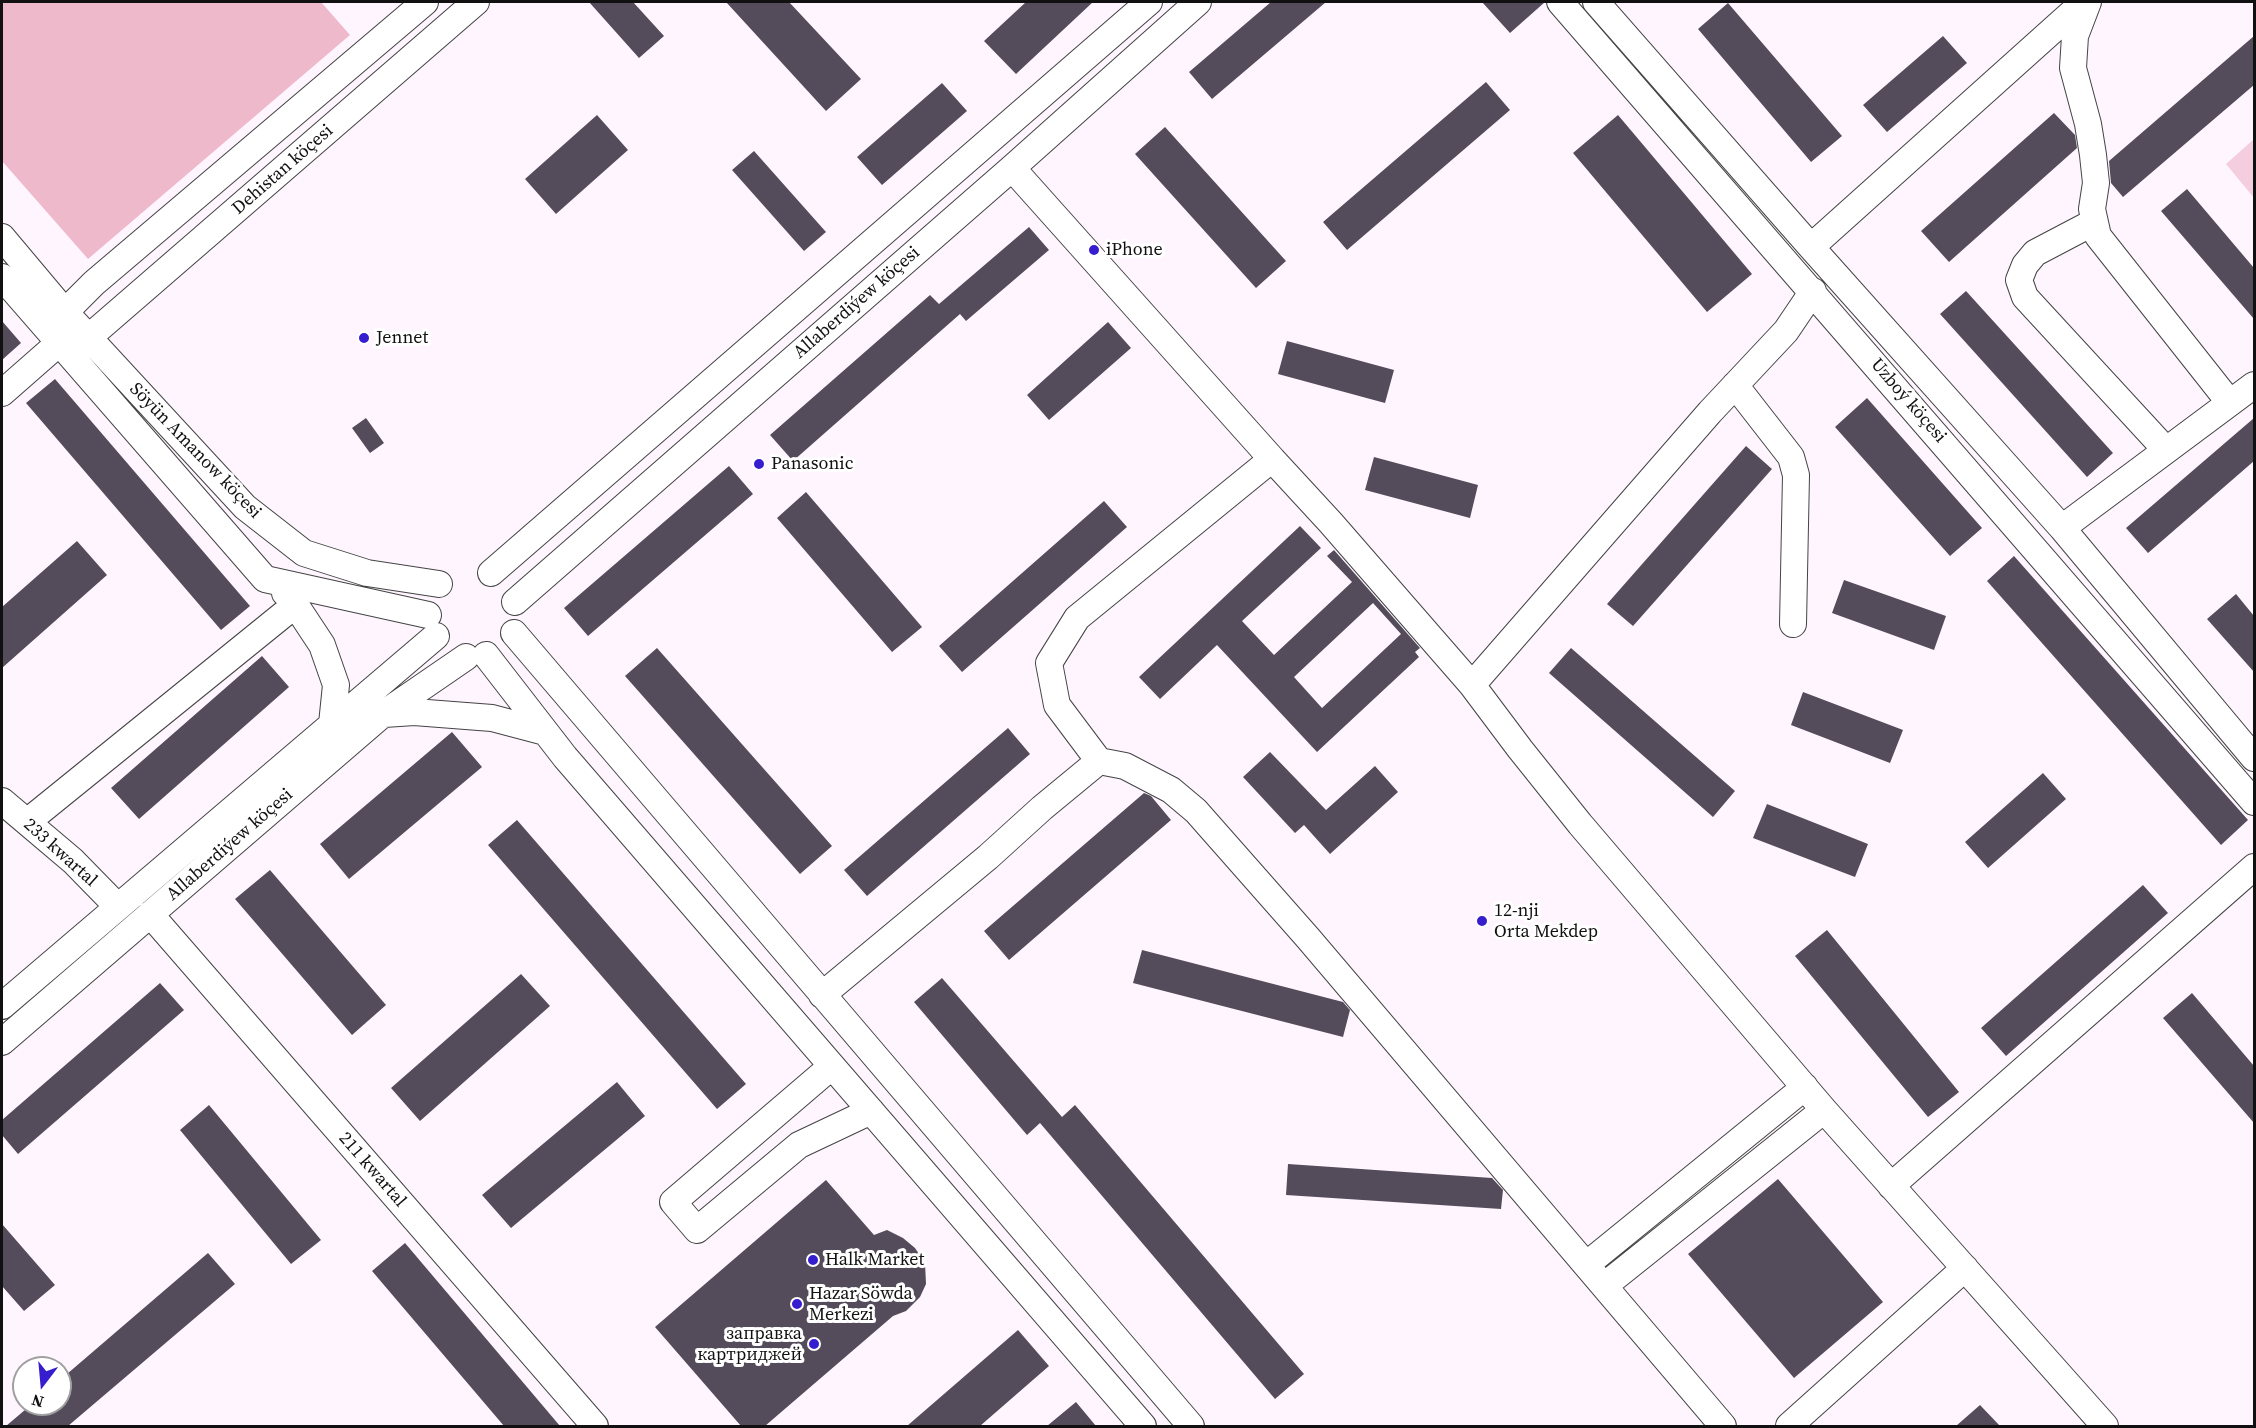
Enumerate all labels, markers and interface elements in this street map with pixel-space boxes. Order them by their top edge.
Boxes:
street label: Dehistan köçesi [228,120,338,220]
place label: iPhone [1106,239,1163,261]
street label: Allaberdiýew köçesi [789,242,925,364]
marker: iPhone [1087,243,1101,257]
place label: Jennet [376,327,428,349]
marker: Jennet [357,331,371,345]
street label: Uzboý köçesi [1865,354,1951,448]
street label: Söyün Amanow köçesi [125,379,265,523]
place label: Panasonic [771,453,853,475]
marker: Panasonic [752,457,766,471]
street label: Allaberdiýew köçesi [162,784,298,906]
street label: 233 kwartal [19,814,101,892]
place label: 12-nji Orta Mekdep [1494,900,1598,942]
marker: 12-nji Orta Mekdep [1475,914,1489,928]
street label: 211 kwartal [334,1128,410,1212]
place label: Halk Market [825,1249,924,1271]
marker: Halk Market [806,1253,820,1267]
place label: Hazar Söwda Merkezi [809,1283,913,1326]
marker: Hazar Söwda Merkezi [790,1297,804,1311]
place label: заправка картриджей [697,1323,802,1366]
marker: заправка картриджей [807,1337,821,1351]
north arrow [12,1356,72,1416]
text: N [29,1389,46,1414]

